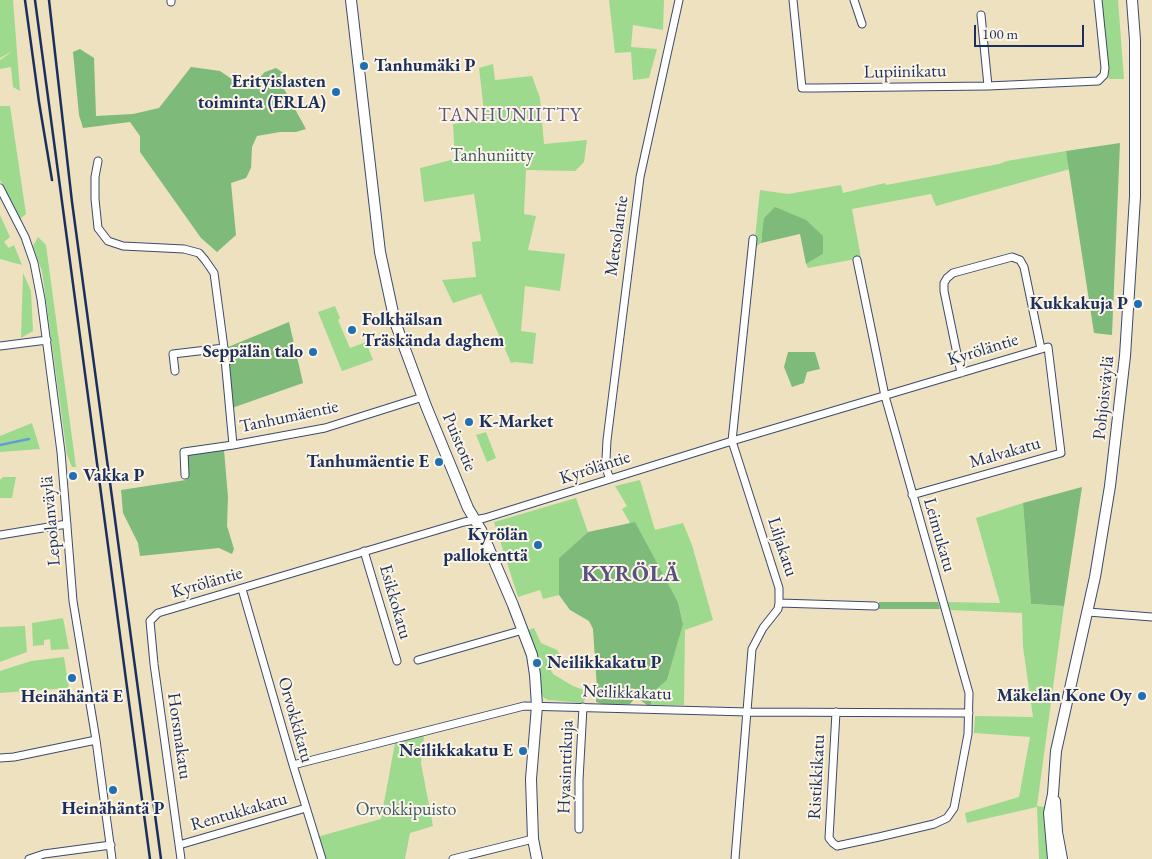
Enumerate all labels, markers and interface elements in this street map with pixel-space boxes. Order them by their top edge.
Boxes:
scale bar [977,15,1087,47]
text: 100 m [982,24,1018,43]
place label: Tanhumäki P [374,55,475,77]
marker: Tanhumäki P [358,60,370,72]
street label: Lupiinikatu [863,60,947,84]
place label: Erityislasten toiminta (ERLA) [198,71,326,114]
marker: Erityislasten toiminta (ERLA) [330,86,342,98]
district label: TANHUNIITTY [437,105,583,127]
park label: Tanhuniitty [450,145,534,167]
street label: Metsolantie [601,194,633,278]
place label: Kukkakuja P [1030,293,1128,315]
marker: Kukkakuja P [1132,298,1144,310]
place label: Folkhälsan Träskända daghem [362,309,504,352]
marker: Folkhälsan Träskända daghem [346,324,358,336]
street label: Kyröläntie [945,329,1021,371]
place label: Seppälän talo [203,341,303,363]
marker: Seppälän talo [307,346,319,358]
street label: Pohjoisväylä [1089,355,1119,441]
street label: Tanhumäentie [238,396,340,438]
street label: Puistotie [437,410,481,474]
place label: K-Market [479,411,554,433]
marker: K-Market [463,416,475,428]
street label: Malvakatu [967,433,1043,473]
street label: Kyröläntie [557,446,633,490]
place label: Tanhumäentie E [306,451,429,473]
marker: Tanhumäentie E [433,456,445,468]
place label: Vakka P [83,465,144,487]
marker: Vakka P [67,470,79,482]
street label: Lepolanväylä [36,475,66,567]
street label: Leimukatu [918,495,960,575]
street label: Liljakatu [762,515,802,579]
place label: Kyrölän pallokenttä [443,524,528,566]
marker: Kyrölän pallokenttä [532,539,544,551]
street label: Esikkokatu [374,562,416,642]
district label: KYRÖLÄ [581,562,681,588]
street label: Kyröläntie [169,563,245,603]
place label: Neilikkakatu P [547,652,661,674]
marker: Neilikkakatu P [531,657,543,669]
marker: Heinähäntä E [66,672,78,684]
street label: Orvokkikatu [273,675,317,765]
street label: Neilikkakatu [582,681,672,705]
place label: Mäkelän Kone Oy [997,685,1132,707]
place label: Heinähäntä E [21,686,123,708]
marker: Mäkelän Kone Oy [1136,690,1148,702]
street label: Horsmakatu [162,691,196,781]
street label: Hyasinttikuja [554,720,578,814]
street label: Ristikkikatu [804,734,830,820]
place label: Neilikkakatu E [399,740,513,762]
marker: Neilikkakatu E [517,745,529,757]
marker: Heinähäntä P [107,784,119,796]
street label: Rentukkakatu [188,788,290,836]
place label: Heinähäntä P [62,798,164,820]
park label: Orvokkipuisto [356,799,456,821]

